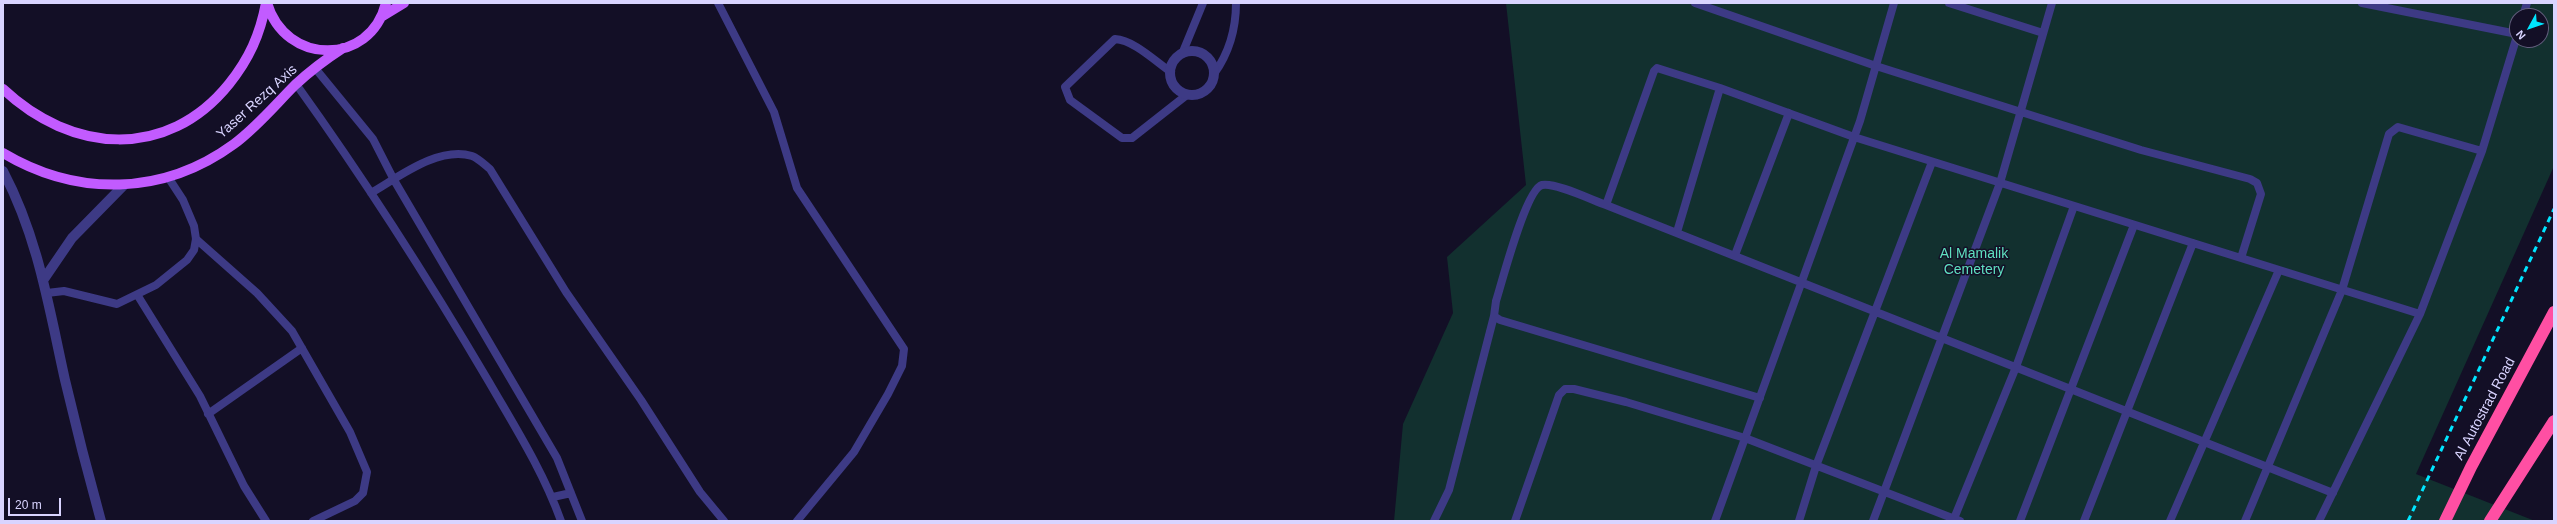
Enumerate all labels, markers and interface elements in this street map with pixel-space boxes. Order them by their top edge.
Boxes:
north arrow [2509,8,2549,48]
text: N [2513,28,2528,42]
street label: Yaser Rezq Axis [213,61,301,143]
park label: Al Mamalik Cemetery [1940,246,2008,278]
street label: Al Autostrad Road [2451,355,2519,463]
scale bar [10,490,63,516]
text: 20 m [15,498,42,512]

